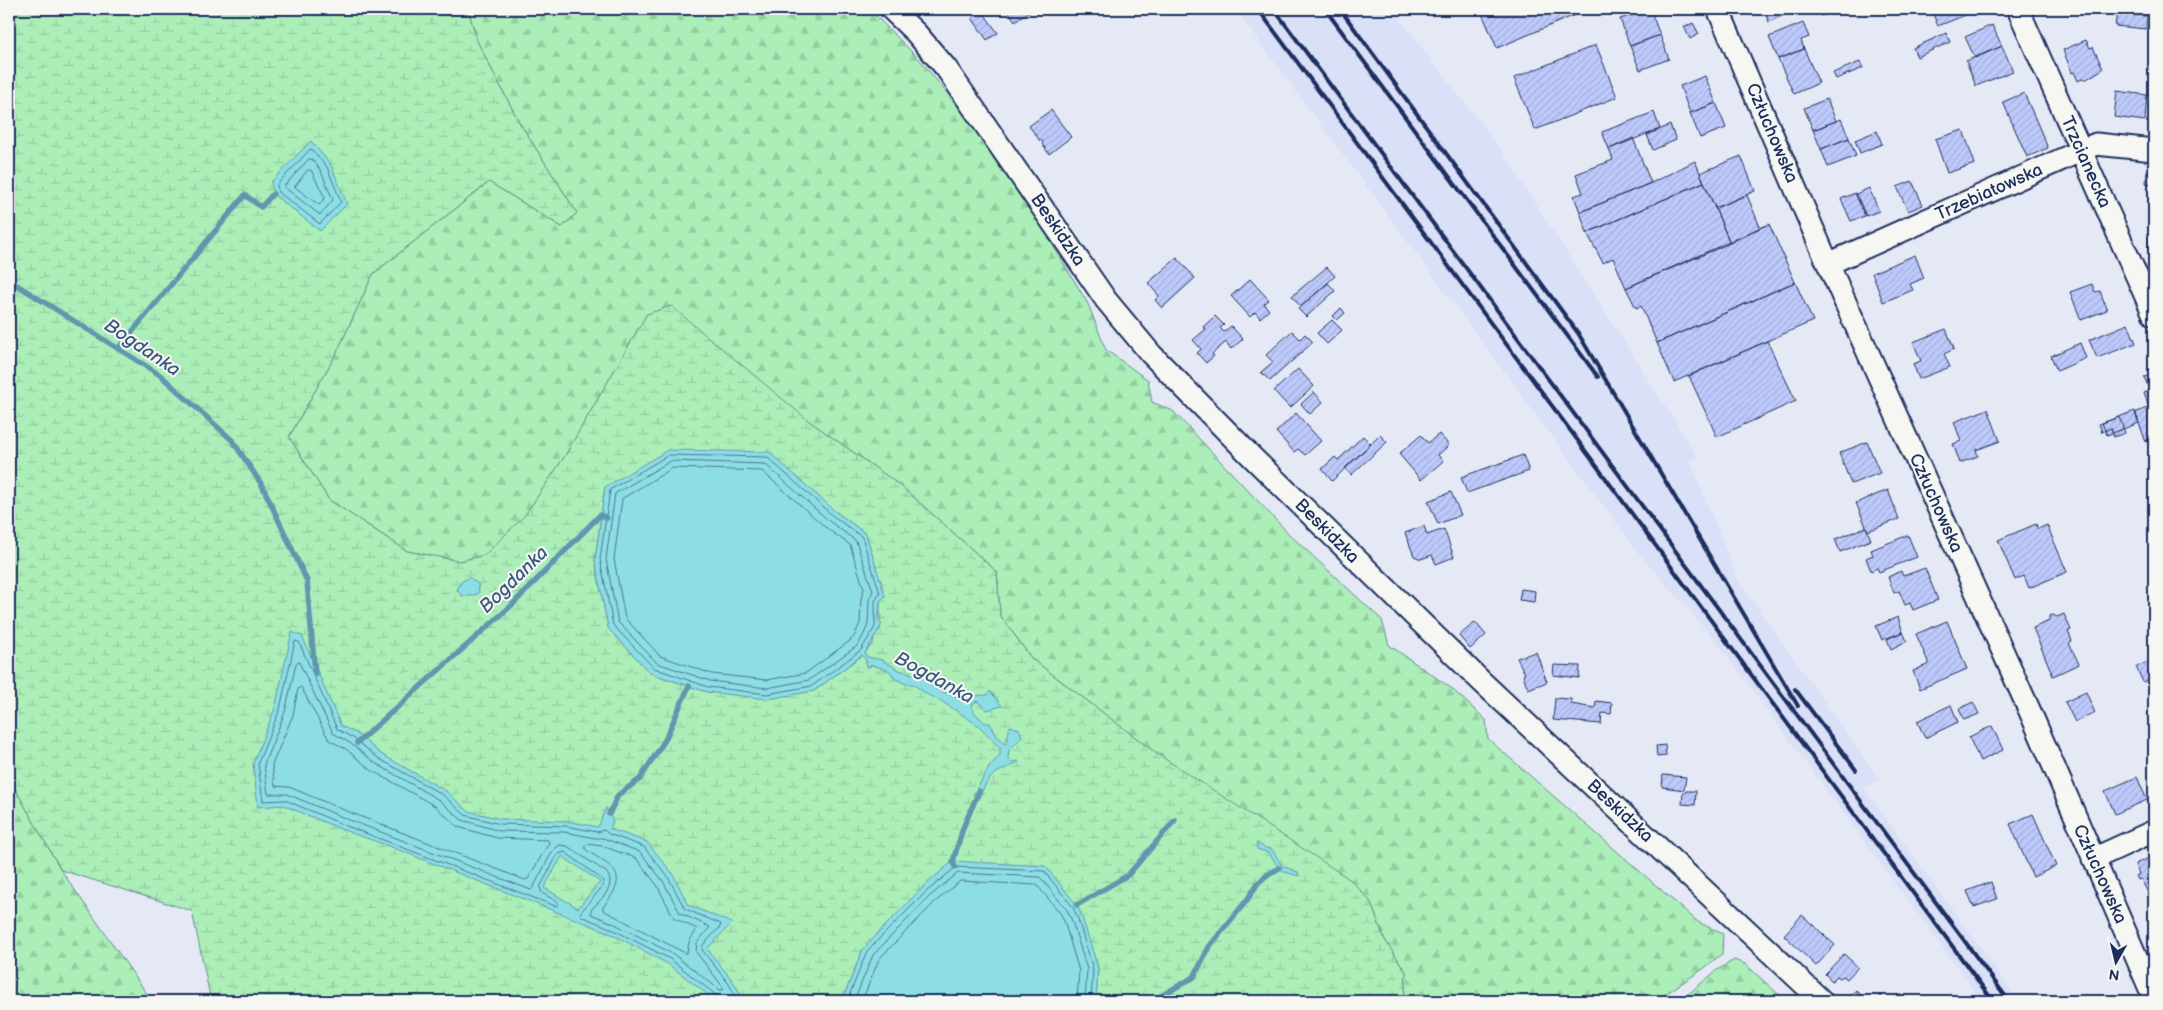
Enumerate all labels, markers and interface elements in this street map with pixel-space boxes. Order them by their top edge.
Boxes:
street label: Człuchowska [1742,80,1802,186]
street label: Trzcianecka [2056,113,2116,211]
street label: Trzebiatowska [1932,159,2046,225]
street label: Beskidzka [1026,190,1090,270]
water label: Bogdanka [100,314,184,382]
street label: Człuchowska [1905,450,1967,556]
street label: Beskidzka [1290,494,1364,568]
water label: Bogdanka [475,542,553,618]
water label: Bogdanka [890,647,978,709]
street label: Beskidzka [1583,775,1657,847]
street label: Człuchowska [2069,821,2131,927]
north arrow [2090,938,2140,988]
text: N [2108,965,2121,984]

